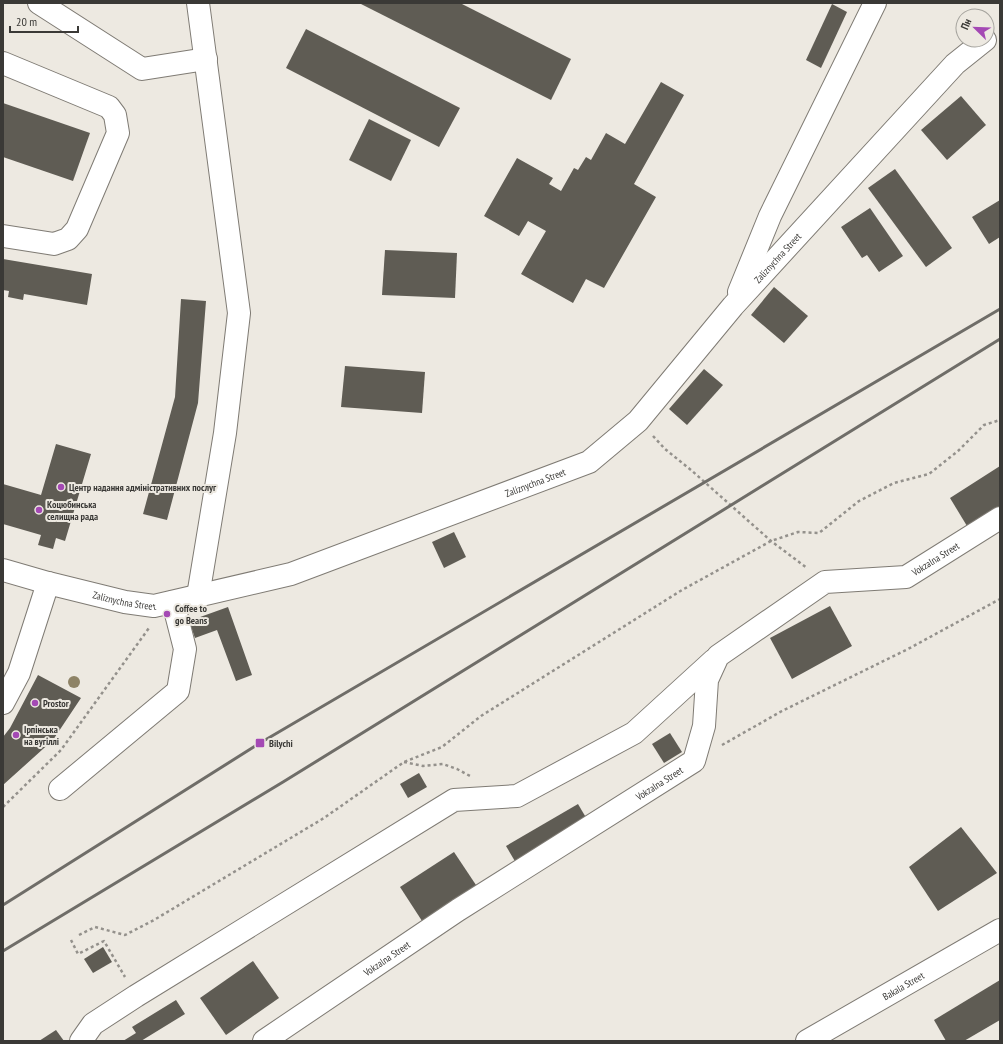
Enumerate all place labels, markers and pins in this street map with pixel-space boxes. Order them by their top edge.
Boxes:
place label: Центр надання адміністративних послуг [69,481,217,494]
marker: Центр надання адміністративних послуг [56,482,66,492]
place label: Коцюбинська селищна рада [47,498,98,523]
marker: Коцюбинська селищна рада [34,505,44,515]
place label: Coffee to go Beans [175,602,208,627]
marker: Coffee to go Beans [162,609,172,619]
place label: Prostor [43,697,69,710]
marker: Prostor [30,698,40,708]
place label: Ірпінська на вугіллі [24,723,59,748]
marker: Ірпінська на вугіллі [11,730,21,740]
marker: Bilychi [254,737,266,749]
place label: Bilychi [269,737,293,750]

